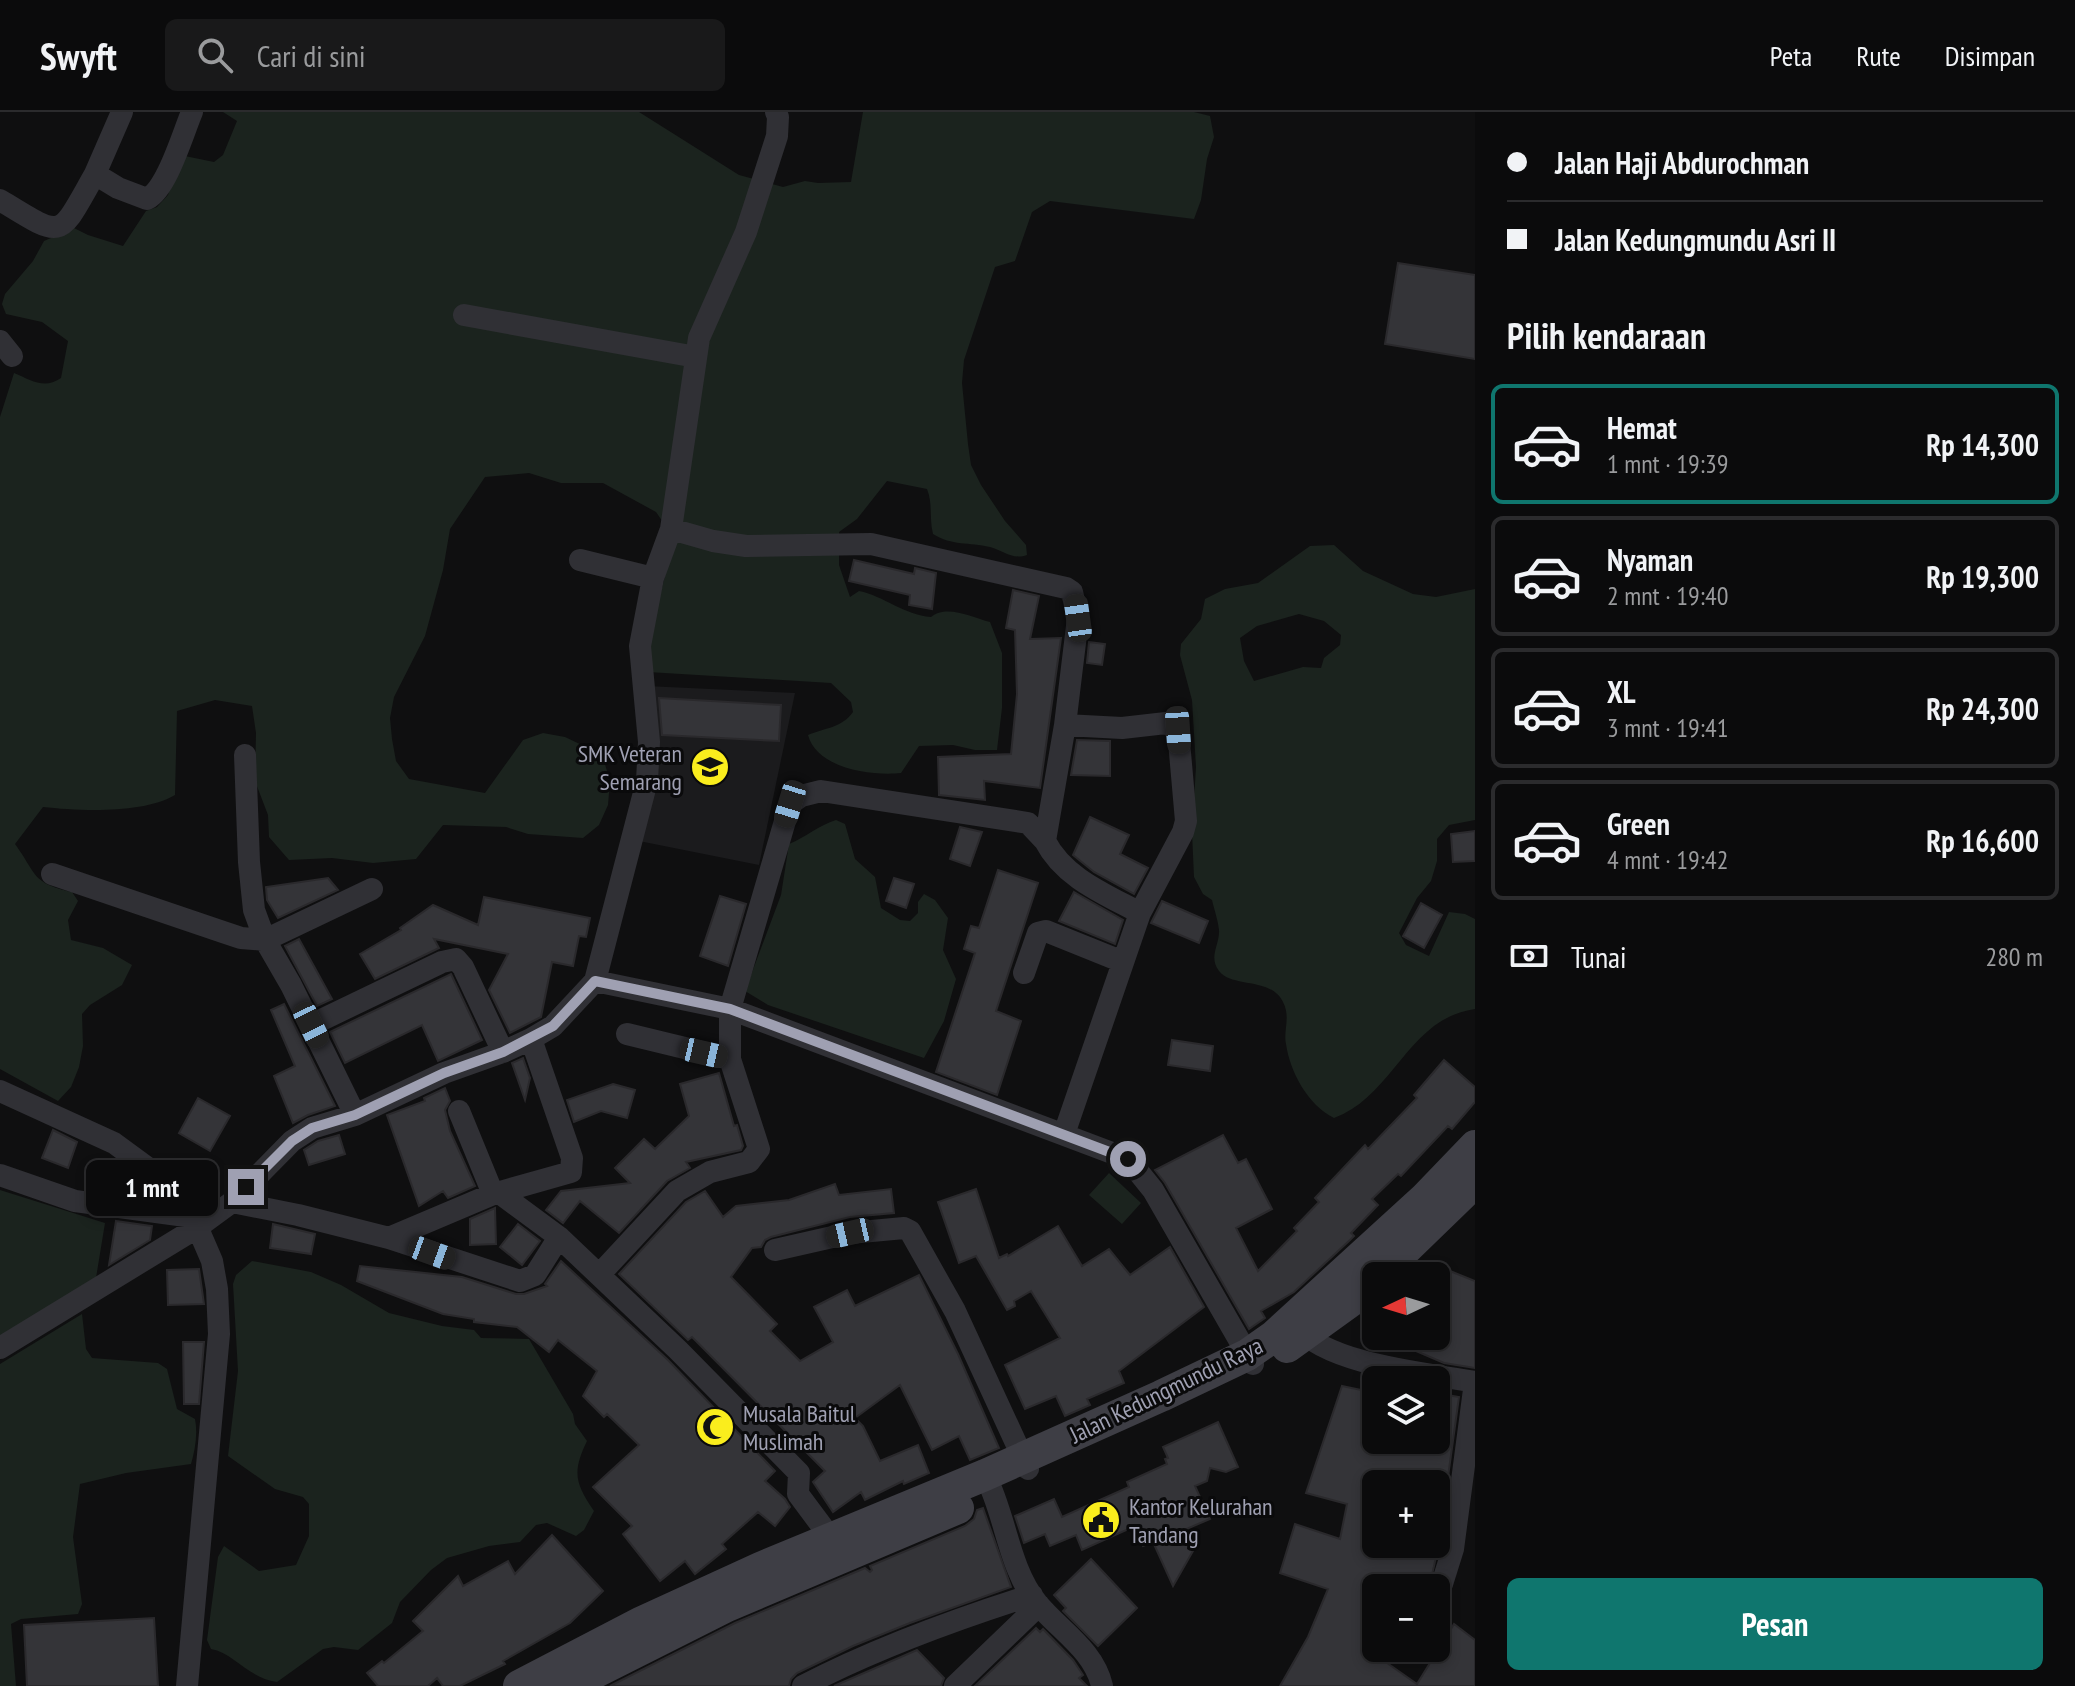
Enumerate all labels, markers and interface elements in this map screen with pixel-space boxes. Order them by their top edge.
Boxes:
search box [165,19,725,91]
text: Swyft [40,31,117,80]
icon: search [193,33,237,77]
text: Cari di sini [257,36,365,75]
text: Peta [1770,37,1812,74]
text: Rute [1856,37,1901,74]
text: Disimpan [1945,37,2035,74]
text: Jalan Haji Abdurochman [1555,143,1809,182]
text: Jalan Kedungmundu Asri II [1555,220,1836,259]
text: Pilih kendaraan [1507,312,1706,359]
icon: car [1511,408,1583,480]
text: Hemat [1607,408,1677,447]
text: Rp 14,300 [1926,425,2039,464]
text: 1 mnt · 19:39 [1607,447,1728,480]
icon: car [1511,540,1583,612]
text: Nyaman [1607,540,1693,579]
text: Rp 19,300 [1926,557,2039,596]
text: 2 mnt · 19:40 [1607,579,1728,612]
car [1063,593,1093,643]
icon: car [1511,672,1583,744]
text: XL [1607,672,1636,711]
text: Rp 24,300 [1926,689,2039,728]
car [1164,705,1192,755]
text: 3 mnt · 19:41 [1607,711,1728,744]
place label: SMK Veteran Semarang [578,738,682,797]
school or university icon: SMK Veteran Semarang [689,746,731,788]
car [772,778,808,830]
icon: car [1511,804,1583,876]
text: Green [1607,804,1670,843]
text: Rp 16,600 [1926,821,2039,860]
text: 4 mnt · 19:42 [1607,843,1728,876]
icon: cash [1507,934,1551,978]
text: Tunai [1571,937,1627,976]
text: 280 m [1985,940,2043,973]
car [290,998,332,1052]
car [678,1036,730,1070]
route start [1110,1141,1146,1177]
callout: 1 mnt [86,1159,218,1215]
route end [228,1169,264,1205]
text: 1 mnt [125,1171,179,1204]
car [824,1216,876,1250]
car [405,1234,459,1272]
north arrow [1362,1262,1450,1350]
map controls [1362,1262,1450,1662]
street label: Jalan Kedungmundu Raya [1064,1330,1268,1451]
button: layers [1362,1366,1450,1454]
place label: Musala Baitul Muslimah [743,1398,856,1457]
mosque icon: Musala Baitul Muslimah [694,1406,736,1448]
button: + [1362,1470,1450,1558]
place label: Kantor Kelurahan Tandang [1129,1491,1273,1550]
public building icon: Kantor Kelurahan Tandang [1080,1499,1122,1541]
button: − [1362,1574,1450,1662]
button: Pesan [1507,1578,2043,1670]

